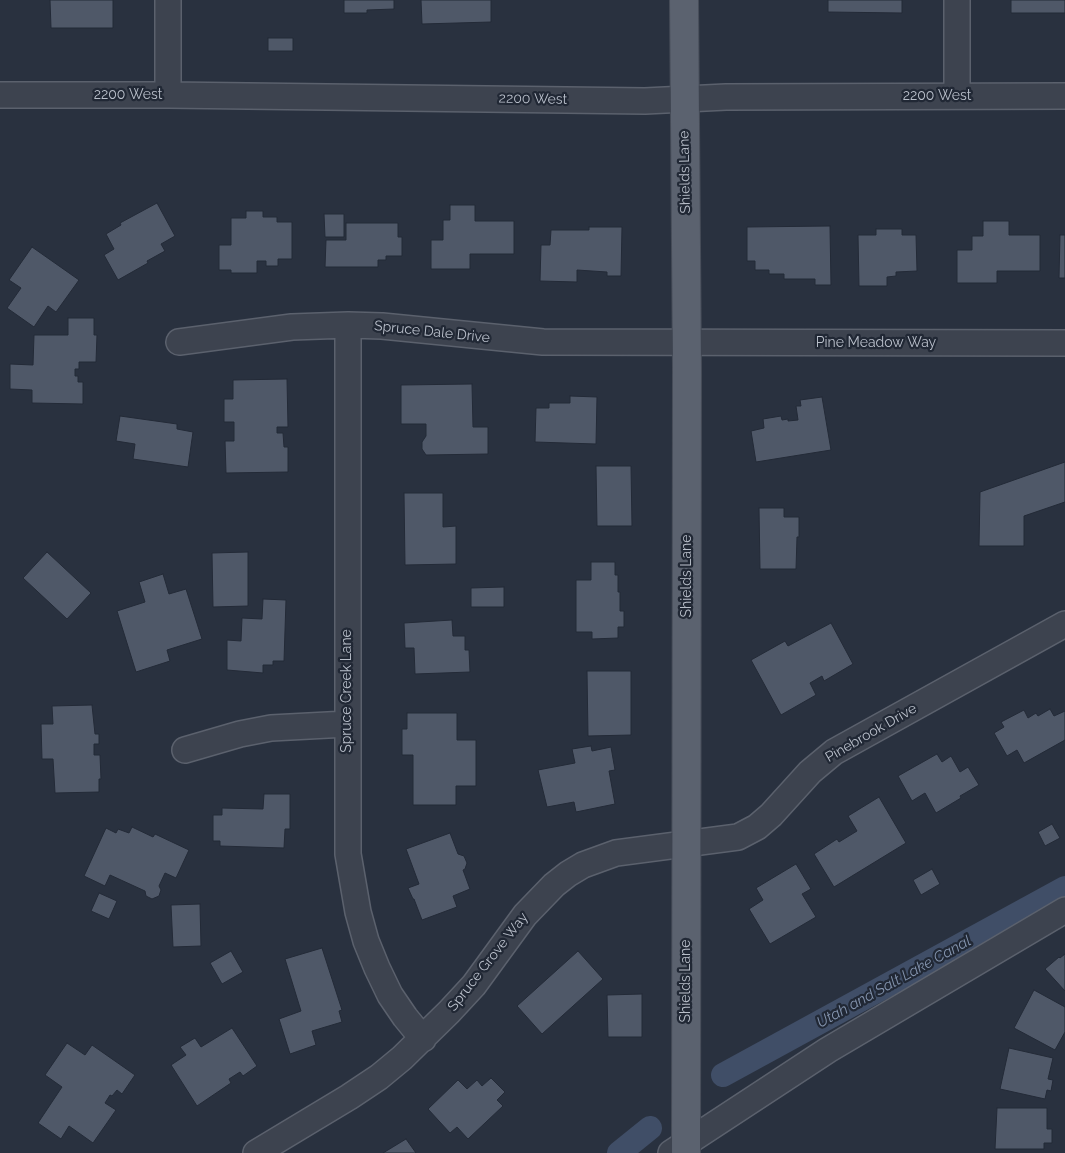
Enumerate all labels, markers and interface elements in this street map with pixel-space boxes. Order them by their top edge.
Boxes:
street label: 2200 West [94,87,162,103]
street label: 2200 West [903,88,971,104]
street label: 2200 West [499,90,567,108]
street label: Shields Lane [676,130,694,214]
street label: Spruce Dale Drive [373,318,491,346]
street label: Pine Meadow Way [816,335,936,351]
street label: Shields Lane [679,535,695,617]
street label: Spruce Creek Lane [339,629,355,753]
street label: Pinebrook Drive [822,700,920,766]
street label: Spruce Grove Way [444,909,532,1015]
water label: Utah and Salt Lake Canal [814,932,974,1032]
street label: Shields Lane [678,940,694,1022]

